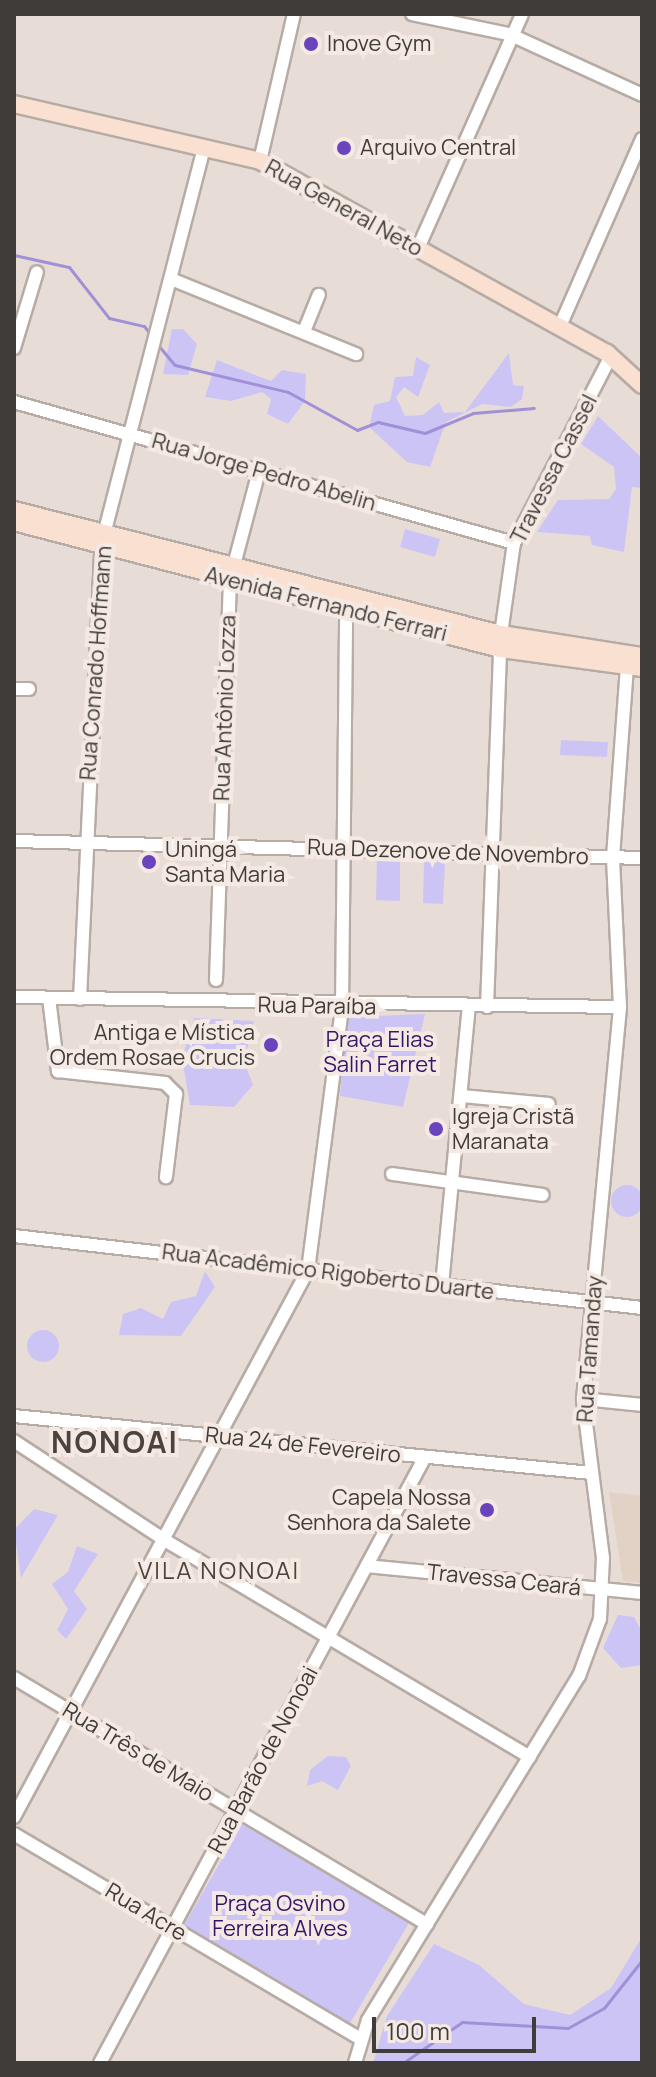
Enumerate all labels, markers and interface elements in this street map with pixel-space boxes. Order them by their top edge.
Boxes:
place label: Inove Gym [327,31,431,57]
marker: Inove Gym [302,35,320,53]
place label: Arquivo Central [360,135,516,161]
marker: Arquivo Central [335,139,353,157]
street label: Rua General Neto [261,154,427,262]
street label: Travessa Cassel [505,390,603,548]
street label: Rua Jorge Pedro Abelin [149,427,379,517]
street label: Rua Conrado Hoffmann [75,545,117,781]
street label: Avenida Fernando Ferrari [202,561,450,647]
street label: Rua Antônio Lozza [209,614,241,802]
street label: Rua Dezenove de Novembro [307,834,589,870]
place label: Uningá Santa Maria [165,836,285,888]
marker: Uningá Santa Maria [140,853,158,871]
street label: Rua Paraíba [257,992,377,1020]
place label: Antiga e Mística Ordem Rosae Crucis [50,1019,255,1070]
park label: Praça Elias Salin Farret [323,1026,437,1078]
marker: Antiga e Mística Ordem Rosae Crucis [262,1036,280,1054]
place label: Igreja Cristã Maranata [452,1103,574,1154]
marker: Igreja Cristã Maranata [427,1120,445,1138]
street label: Rua Acadêmico Rigoberto Duarte [160,1239,496,1305]
street label: Rua Tamanday [572,1275,608,1423]
street label: Rua 24 de Fevereiro [204,1422,402,1468]
district label: NONOAI [51,1424,179,1460]
place label: Capela Nossa Senhora da Salete [287,1484,471,1536]
marker: Capela Nossa Senhora da Salete [478,1501,496,1519]
district label: VILA NONOAI [138,1556,300,1584]
street label: Travessa Ceará [426,1559,582,1601]
street label: Rua Barão de Nonoai [202,1662,324,1858]
street label: Rua Três de Maio [58,1697,218,1807]
street label: Rua Acre [101,1877,191,1947]
park label: Praça Osvino Ferreira Alves [212,1890,348,1942]
scale bar [376,2001,540,2051]
text: 100 m [386,2014,450,2047]

